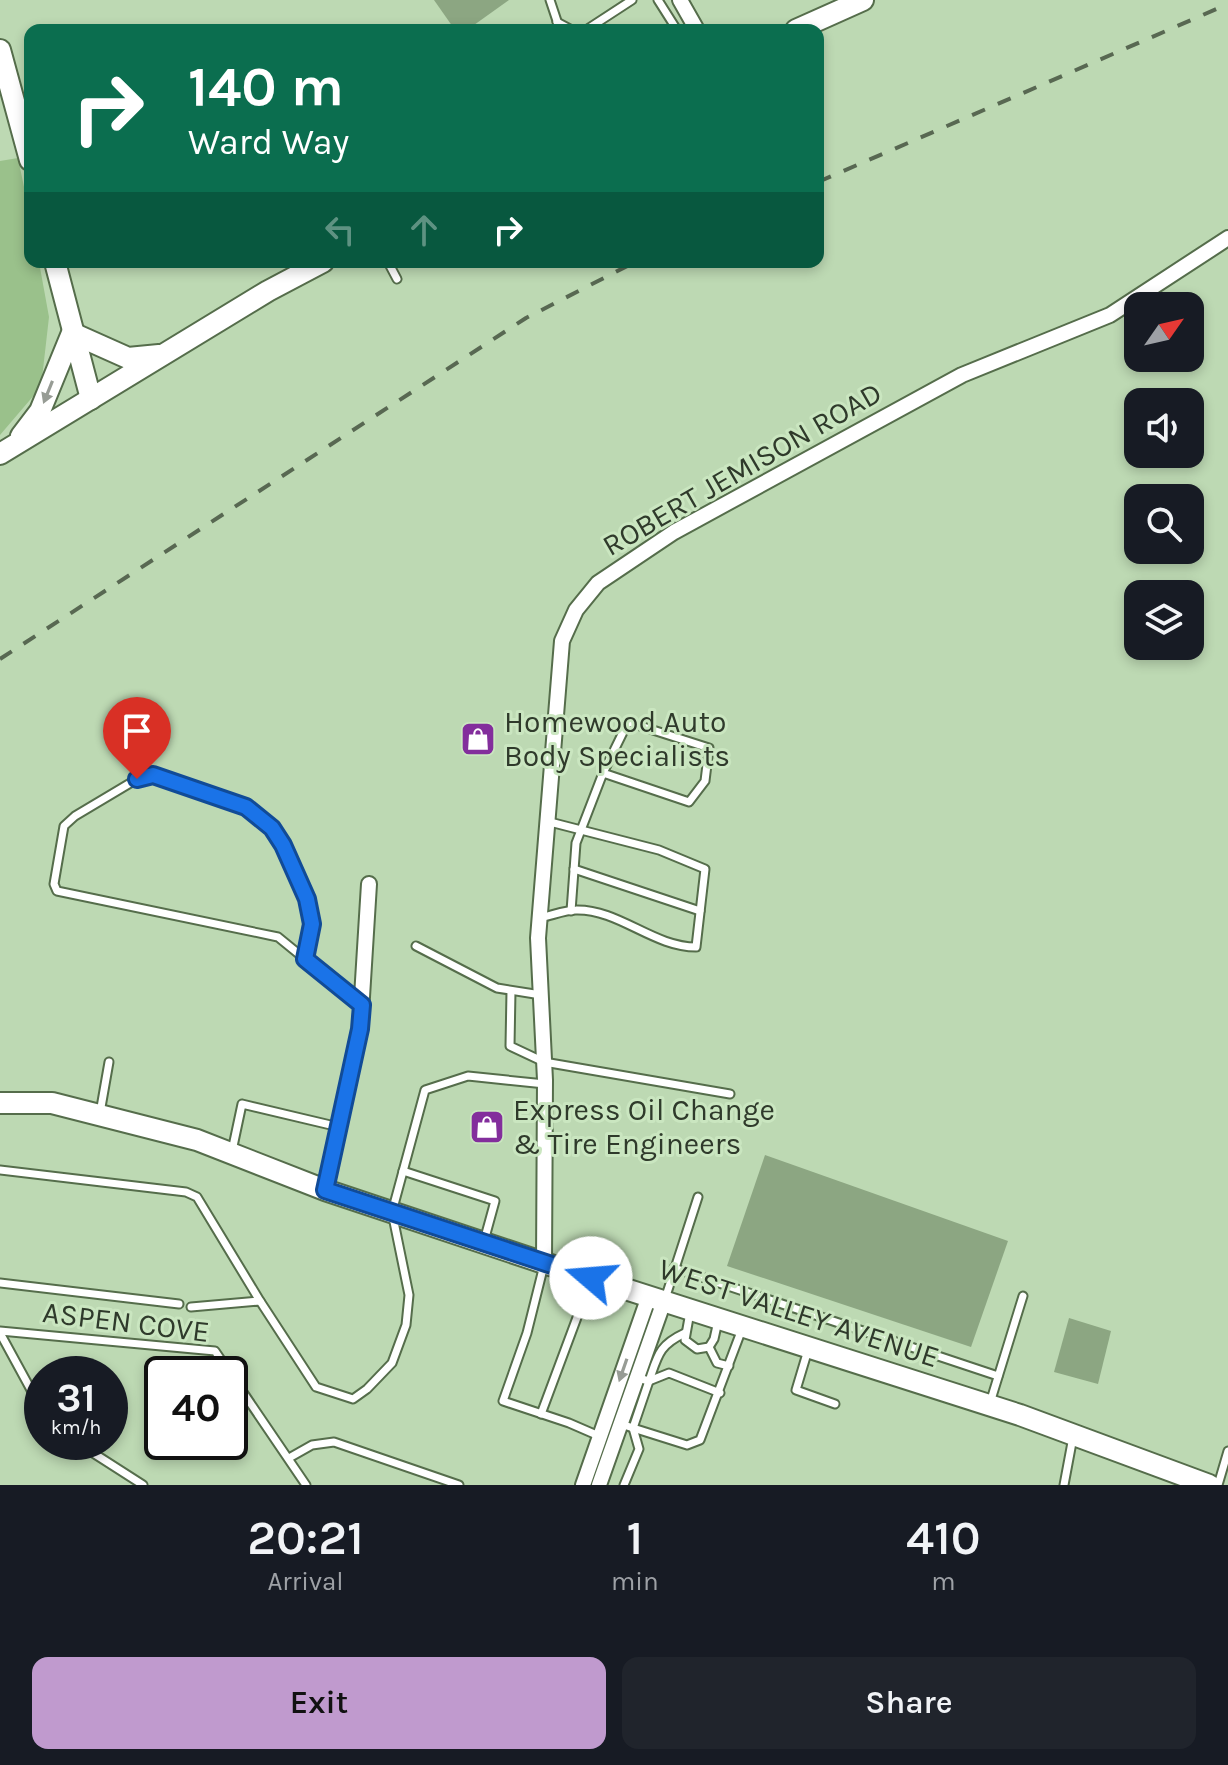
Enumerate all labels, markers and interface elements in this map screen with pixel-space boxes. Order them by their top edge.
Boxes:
text: 140 m [188,54,344,119]
icon: right [56,56,160,160]
text: Ward Way [188,121,349,163]
icon: left [318,208,362,252]
icon: ahead [402,208,446,252]
icon: right [486,208,530,252]
north arrow [1124,292,1204,372]
map controls [1124,292,1204,660]
street label: ROBERT JEMISON ROAD [596,374,888,564]
one-way arrow [41,380,54,404]
button: sound [1124,388,1204,468]
button: search [1124,484,1204,564]
button: layers [1124,580,1204,660]
pin [103,697,171,779]
place label: Homewood Auto Body Specialists [504,704,730,774]
icon: arrive [115,709,159,753]
shop icon: Homewood Auto Body Specialists [459,720,497,758]
place label: Express Oil Change & Tire Engineers [513,1092,775,1162]
shop icon: Express Oil Change & Tire Engineers [468,1108,506,1146]
position arrow [549,1236,633,1320]
street label: WEST VALLEY AVENUE [654,1251,944,1375]
street label: ASPEN COVE [41,1294,211,1350]
speed limit sign: 40 [144,1356,248,1460]
one-way arrow [617,1358,629,1382]
text: 31 [56,1374,96,1421]
text: km/h [51,1416,101,1439]
text: 20:21 [247,1510,364,1566]
text: 1 [626,1510,643,1566]
text: 410 [906,1510,981,1566]
text: Arrival [267,1566,344,1597]
text: min [611,1566,659,1597]
text: m [931,1566,956,1597]
button: Exit [32,1657,606,1749]
button: Share [622,1657,1196,1749]

